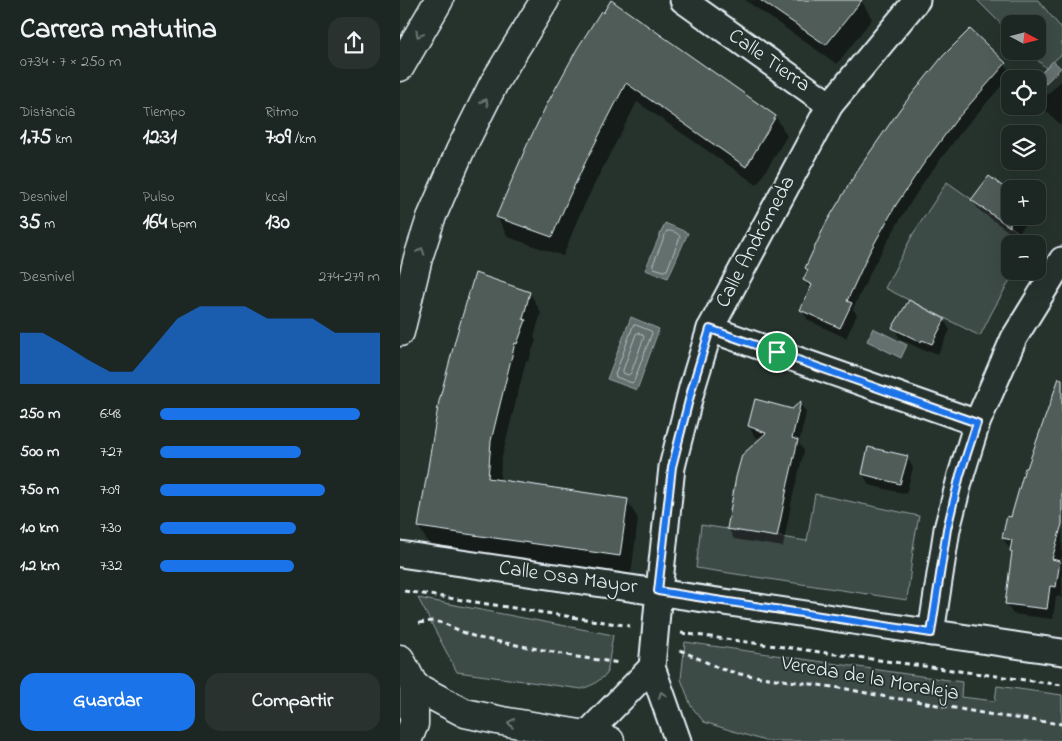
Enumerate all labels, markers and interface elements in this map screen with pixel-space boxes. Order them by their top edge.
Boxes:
text: Carrera matutina [20,10,217,51]
north arrow [1001,15,1046,60]
map controls [1001,15,1046,280]
button: share [328,17,380,69]
street label: Calle Tierra [722,22,816,100]
one-way arrow [416,28,426,37]
text: 07:34 · 7 × 250 m [20,50,121,74]
button: locate [1001,70,1046,115]
one-way arrow [479,98,489,107]
text: Distancia [20,102,75,123]
text: Tiempo [143,102,185,123]
text: Ritmo [265,102,298,123]
text: 1.75 [20,123,52,153]
text: 12:31 [143,123,177,153]
text: 7:09 [265,123,291,153]
button: layers [1001,125,1046,170]
text: km [52,129,72,150]
text: /km [291,129,316,150]
street label: Calle Andrómeda [708,171,804,313]
button: + [1001,180,1046,225]
text: Desnivel [20,187,68,208]
text: Pulso [143,187,175,208]
text: kcal [265,187,288,208]
text: 35 [20,208,41,238]
text: 164 [143,208,167,238]
text: 130 [265,208,290,238]
text: m [41,214,55,235]
text: bpm [167,214,197,235]
button: − [1001,235,1046,280]
one-way arrow [415,247,425,256]
text: Desnivel [20,265,74,289]
text: 274–279 m [318,265,380,289]
pin [756,331,798,373]
icon: arrive [763,338,791,366]
text: 250 m [20,402,60,426]
text: 6:48 [100,402,121,426]
text: 500 m [20,440,59,464]
text: 7:27 [100,440,123,464]
text: 750 m [20,478,59,502]
text: 7:09 [100,478,120,502]
text: 1.0 km [20,516,59,540]
text: 7:30 [100,516,121,540]
street label: Calle Osa Mayor [497,553,640,605]
text: 1.2 km [20,554,60,578]
text: 7:32 [100,554,123,578]
street label: Vereda de la Moraleja [778,648,961,709]
button: Guardar [20,673,195,731]
button: Compartir [205,673,380,731]
one-way arrow [658,691,668,700]
one-way arrow [507,718,515,728]

